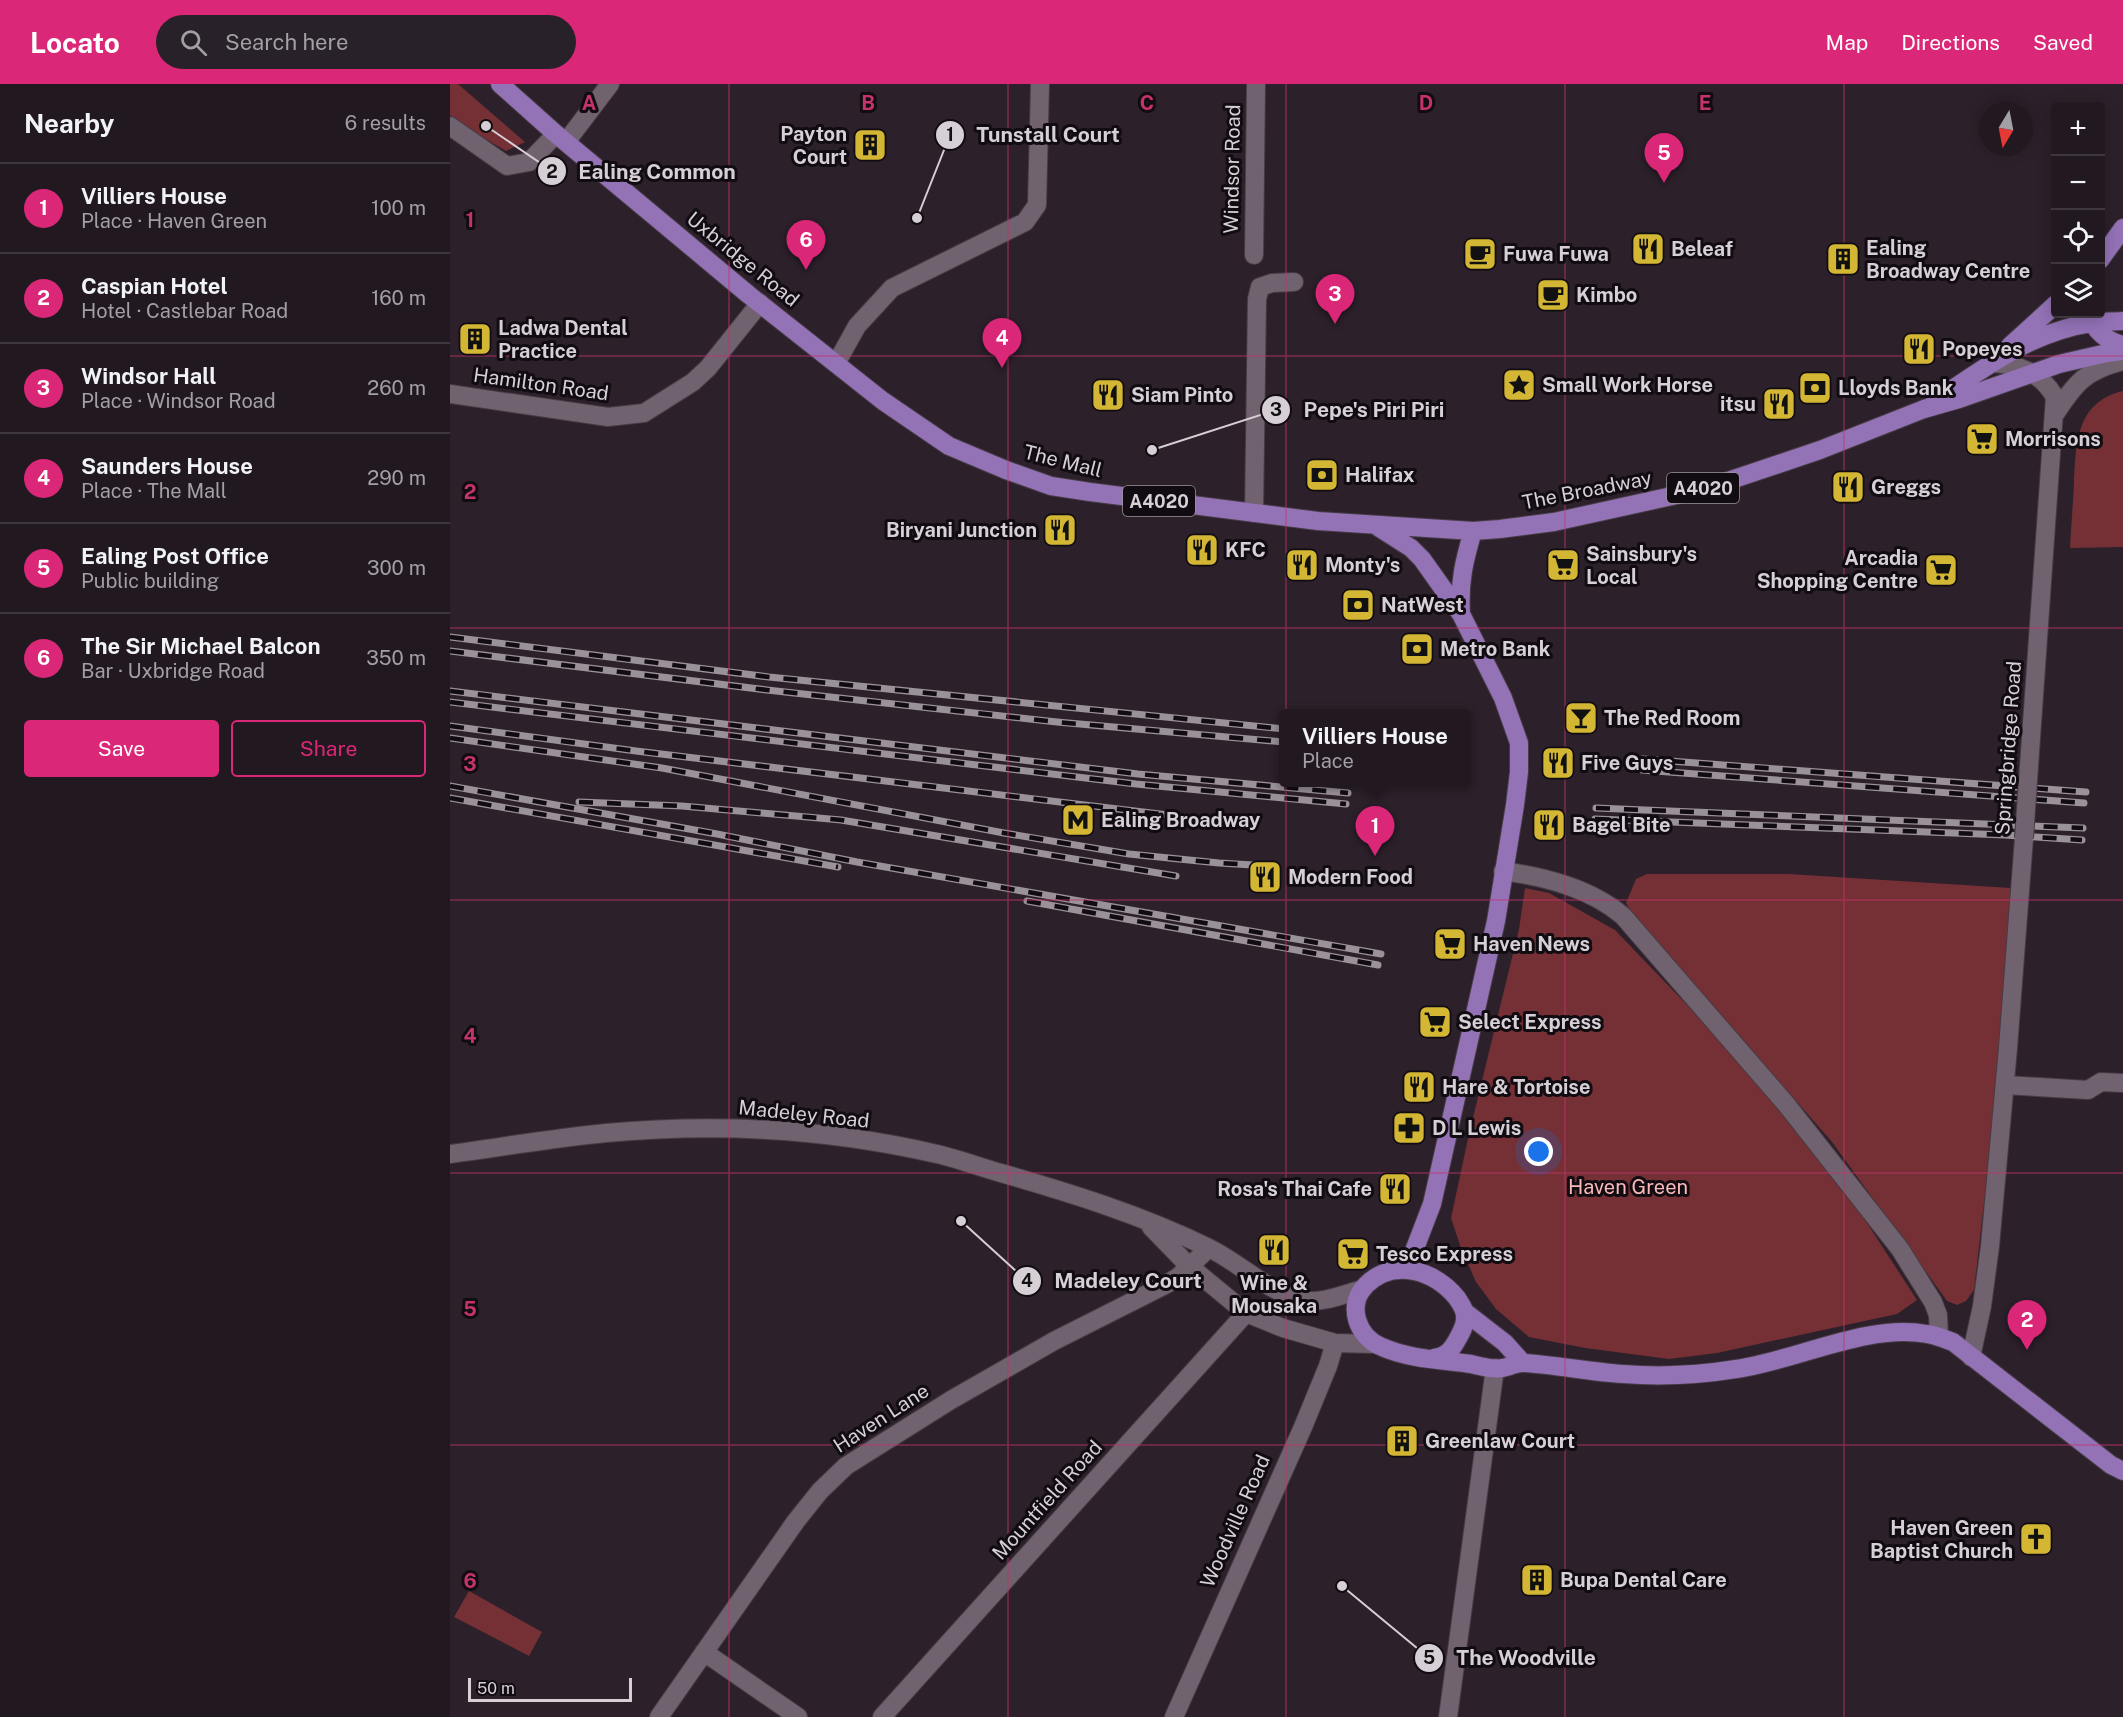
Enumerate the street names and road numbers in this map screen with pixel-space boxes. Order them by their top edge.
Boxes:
street label: Windsor Road [1219,104,1245,234]
street label: Uxbridge Road [682,206,804,312]
street label: Hamilton Road [472,363,610,405]
street label: The Mall [1021,440,1105,482]
street label: The Broadway [1520,466,1654,514]
road number: A4020 [1667,473,1739,503]
road number: A4020 [1123,486,1195,516]
street label: Springbridge Road [1990,660,2026,836]
street label: Madeley Road [737,1095,871,1133]
street label: Haven Lane [829,1378,933,1458]
street label: Mountfield Road [987,1435,1107,1565]
street label: Woodville Road [1195,1451,1275,1591]

